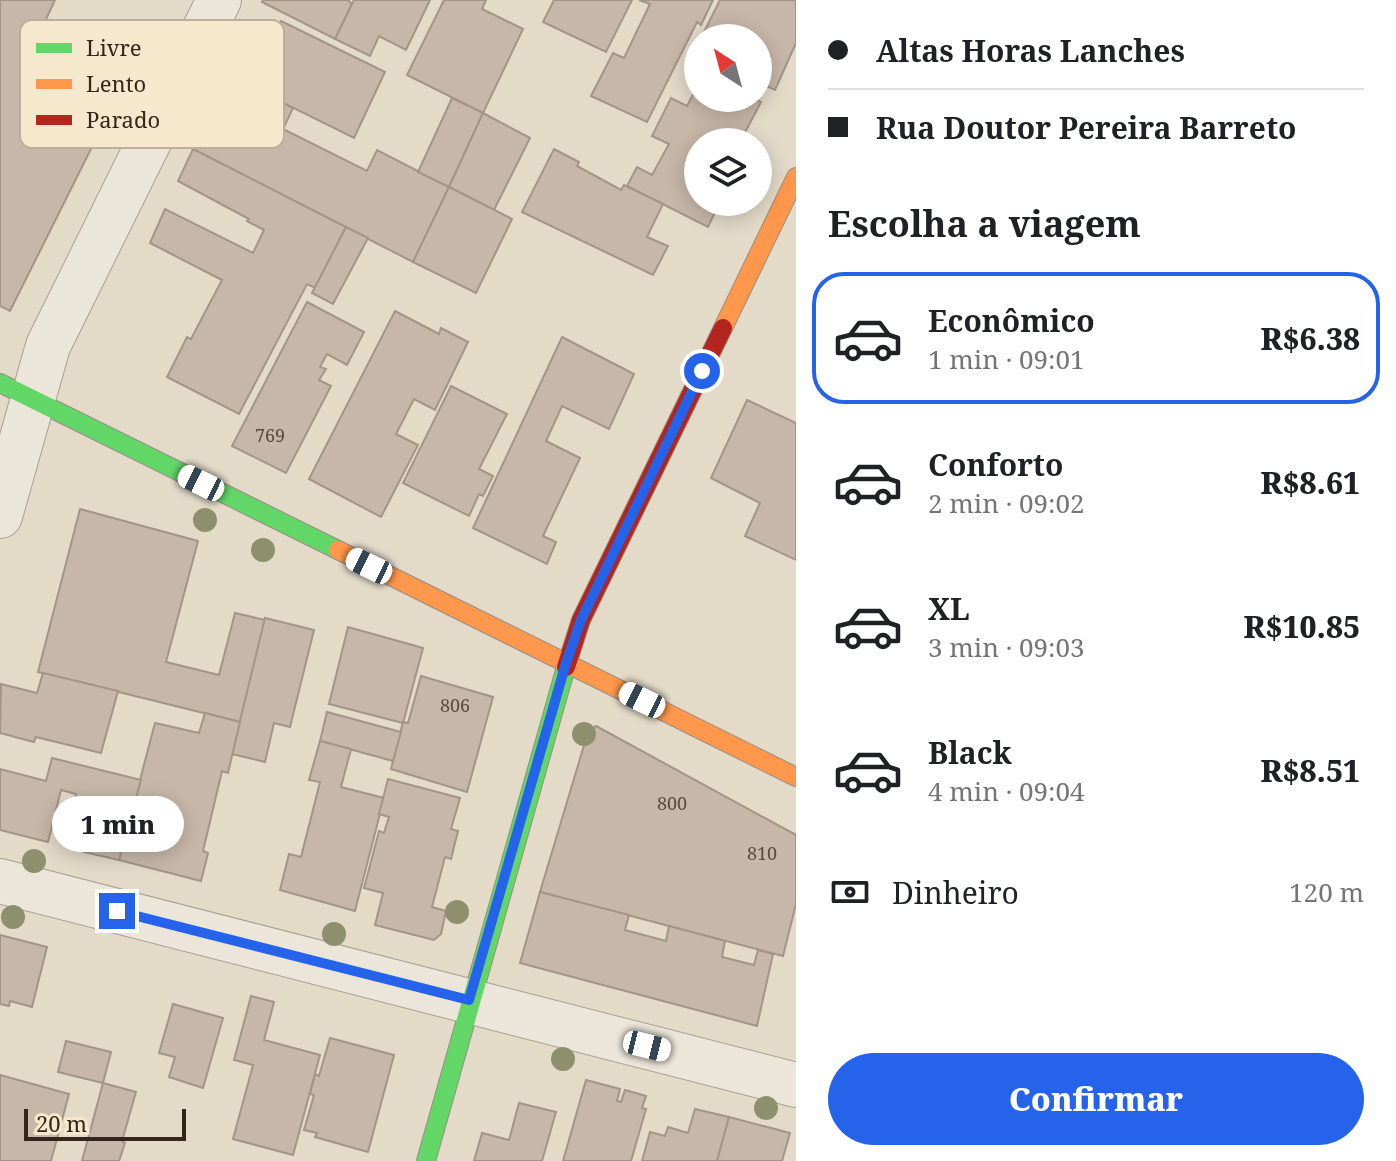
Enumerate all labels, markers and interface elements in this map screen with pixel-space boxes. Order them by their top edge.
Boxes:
legend [20,20,284,148]
north arrow [684,24,772,112]
map controls [684,24,772,216]
text: Altas Horas Lanches [876,30,1185,71]
text: Livre [86,32,142,62]
text: Lento [86,68,146,98]
text: Parado [86,104,160,134]
text: Rua Doutor Pereira Barreto [876,107,1297,148]
button: layers [684,128,772,216]
text: Escolha a viagem [828,199,1141,248]
text: Econômico [928,300,1095,341]
icon: car [832,302,904,374]
text: R$6.38 [1261,318,1360,359]
text: 1 min · 09:01 [928,341,1085,377]
route start [684,353,720,389]
house number: 769 [255,423,285,447]
text: Conforto [928,444,1063,485]
icon: car [832,446,904,518]
car [174,462,228,504]
text: R$8.61 [1261,462,1360,503]
text: 2 min · 09:02 [928,485,1085,521]
car [342,545,396,587]
text: XL [928,588,970,629]
icon: car [832,590,904,662]
text: R$10.85 [1244,606,1360,647]
text: 3 min · 09:03 [928,629,1085,665]
car [615,679,669,721]
house number: 806 [440,693,470,717]
text: Black [928,732,1012,773]
icon: car [832,734,904,806]
text: R$8.51 [1261,750,1360,791]
text: 4 min · 09:04 [928,773,1085,809]
house number: 800 [657,791,687,815]
callout: 1 min [51,795,183,851]
text: 1 min [81,806,155,842]
house number: 810 [747,841,777,865]
icon: cash [828,870,872,914]
text: Dinheiro [892,872,1019,913]
text: 120 m [1289,874,1364,910]
route end [99,893,135,929]
car [621,1029,673,1063]
button: Confirmar [828,1053,1364,1145]
scale bar [24,1105,186,1141]
text: 20 m [36,1108,87,1138]

